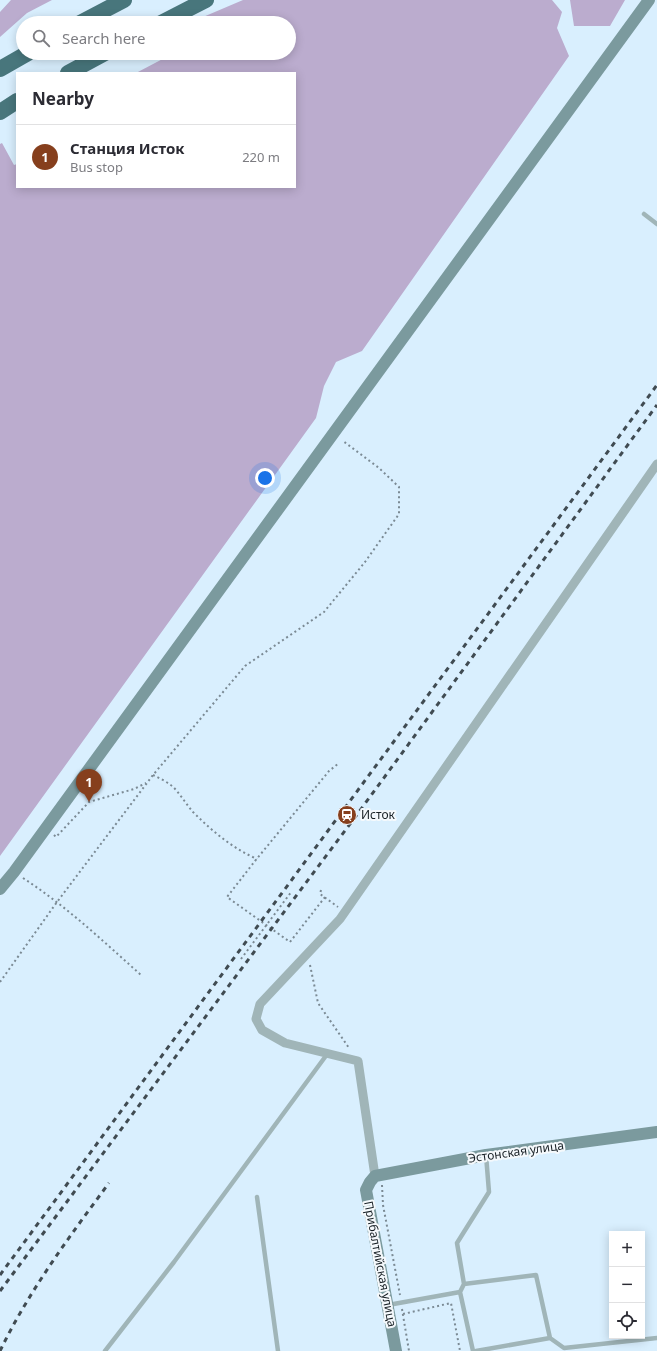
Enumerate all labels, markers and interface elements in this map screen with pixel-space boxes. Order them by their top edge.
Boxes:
search box [16,16,296,60]
icon: search [30,27,52,49]
text: Search here [62,28,145,48]
text: Nearby [32,87,94,110]
text: Станция Исток [70,138,185,158]
text: 1 [41,148,49,166]
text: 220 m [242,148,280,166]
text: Bus stop [70,158,123,176]
your location [255,468,275,488]
pin: 1 [76,769,102,802]
station icon: Исток [336,804,358,826]
place label: Исток [361,806,396,823]
street label: Эстонская улица [467,1136,565,1167]
street label: Прибалтийская улица [360,1200,401,1328]
map controls [609,1231,645,1339]
button: + [609,1231,645,1267]
button: − [609,1267,645,1303]
button: locate [609,1303,645,1339]

